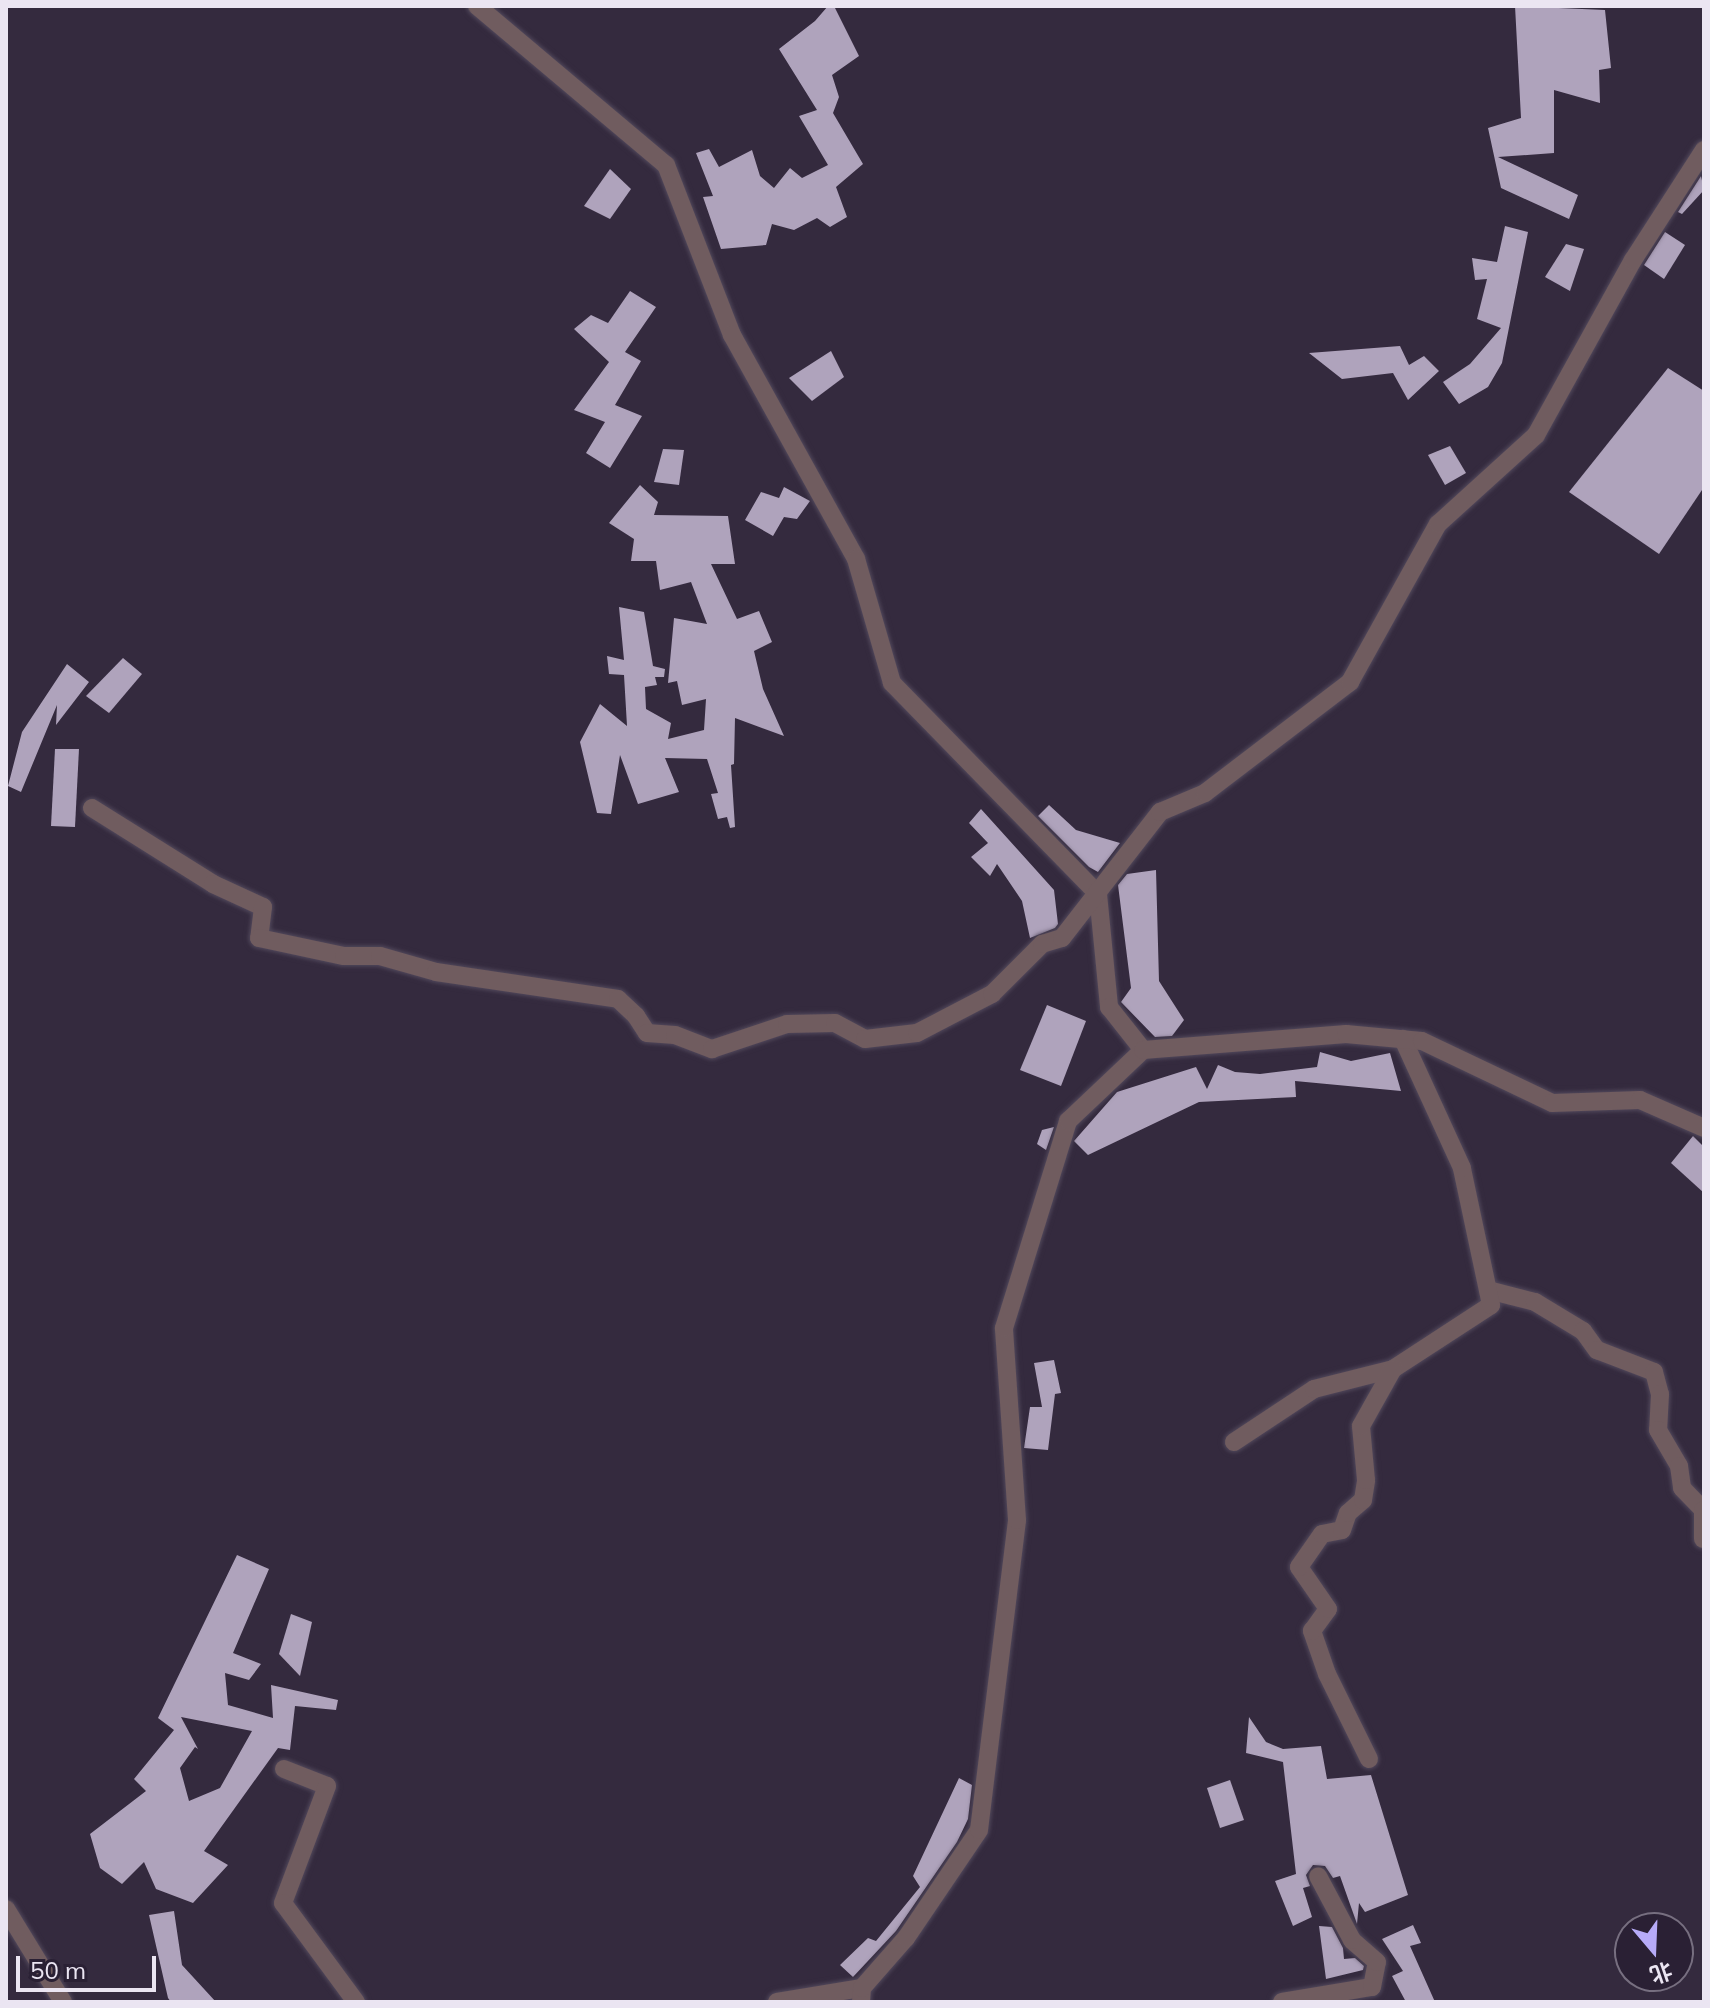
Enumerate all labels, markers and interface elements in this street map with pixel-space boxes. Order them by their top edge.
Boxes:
north arrow [1614,1912,1694,1992]
scale bar [20,1940,160,1990]
text: 50 m [30,1955,86,1985]
text: 北 [1646,1956,1676,1990]

